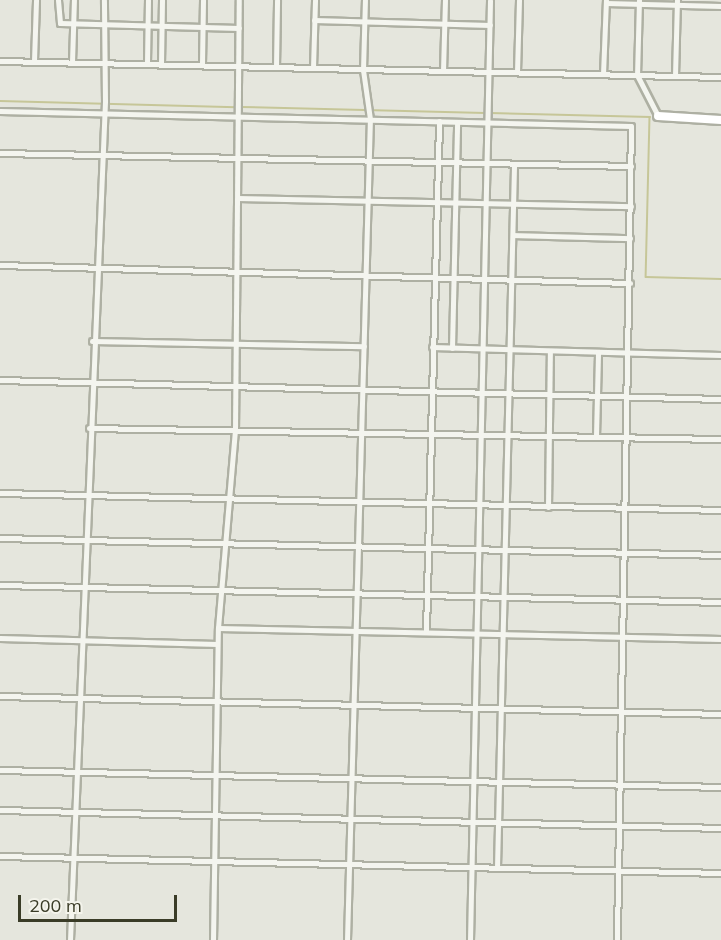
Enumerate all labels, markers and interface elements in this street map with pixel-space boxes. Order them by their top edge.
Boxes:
scale bar [21,883,180,921]
text: 200 m [29,894,82,917]

